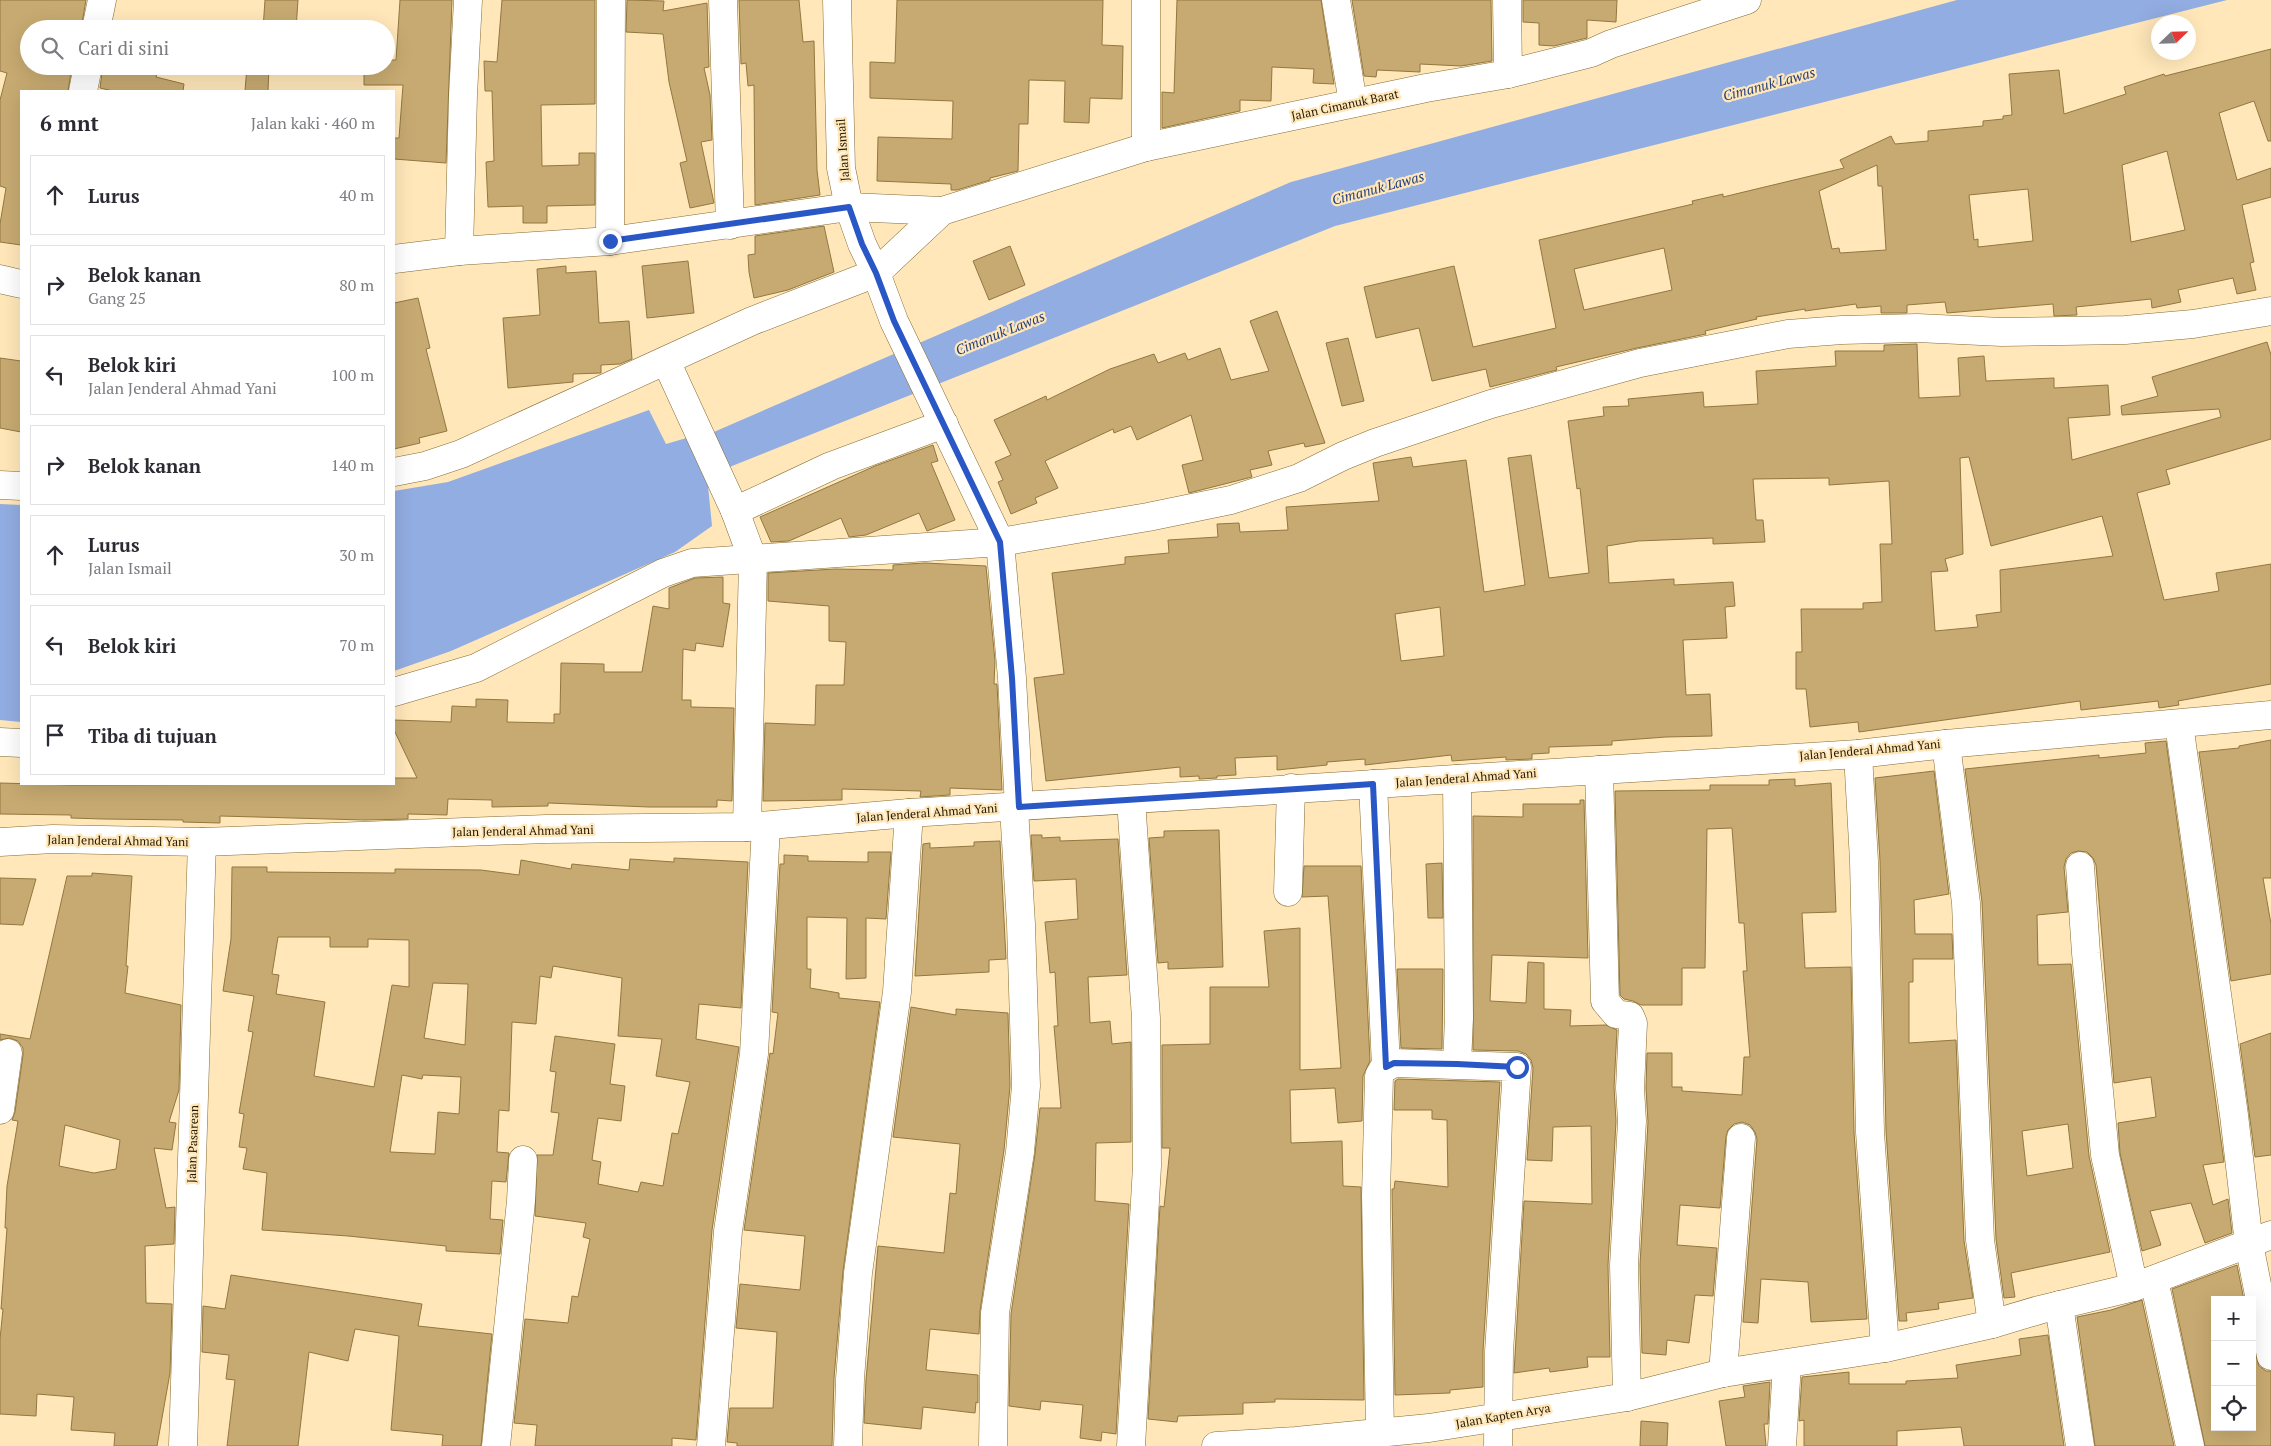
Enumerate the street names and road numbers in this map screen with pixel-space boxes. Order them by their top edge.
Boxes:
street label: Jalan Cimanuk Barat [1290,86,1400,123]
street label: Jalan Ismail [833,118,852,182]
street label: Jalan Jenderal Ahmad Yani [1799,736,1942,763]
street label: Jalan Jenderal Ahmad Yani [1395,765,1537,790]
street label: Jalan Jenderal Ahmad Yani [856,800,998,825]
street label: Jalan Jenderal Ahmad Yani [452,822,594,839]
street label: Jalan Jenderal Ahmad Yani [47,832,189,849]
street label: Jalan Pasarean [184,1105,201,1183]
street label: Jalan Kapten Arya [1454,1400,1551,1431]

